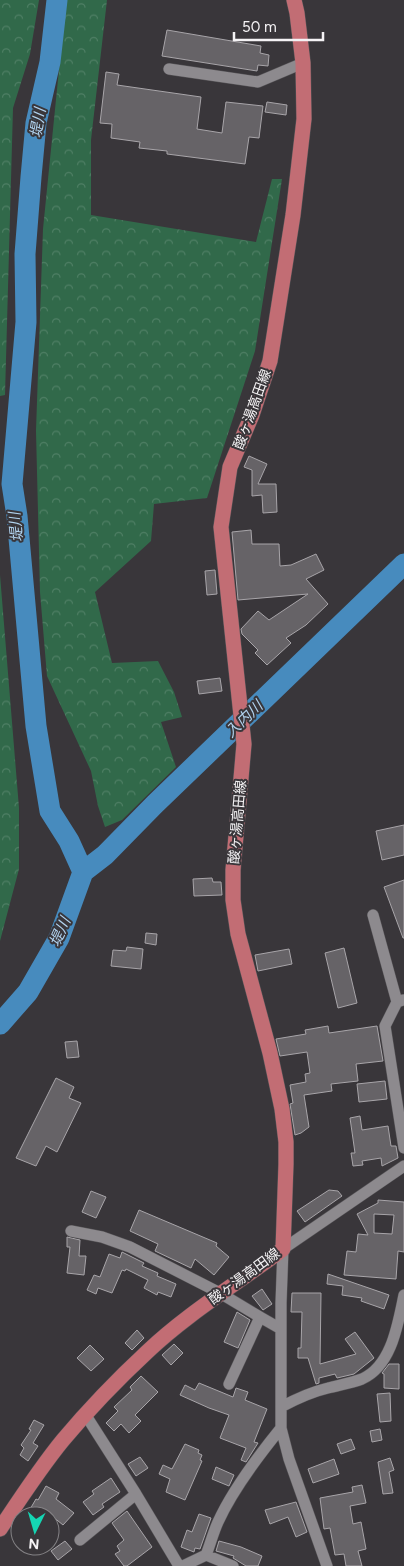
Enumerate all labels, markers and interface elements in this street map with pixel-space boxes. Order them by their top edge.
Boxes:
scale bar [234,10,323,42]
text: 50 m [242,18,277,36]
water label: 堤川 [27,105,50,139]
street label: 酸ヶ湯高田線 [230,367,275,452]
water label: 堤川 [5,509,27,543]
water label: 入内川 [222,696,268,741]
street label: 酸ヶ湯高田線 [225,779,250,865]
water label: 堤川 [46,913,75,949]
street label: 酸ヶ湯高田線 [205,1245,283,1308]
north arrow [10,1506,60,1556]
text: N [28,1535,40,1552]

